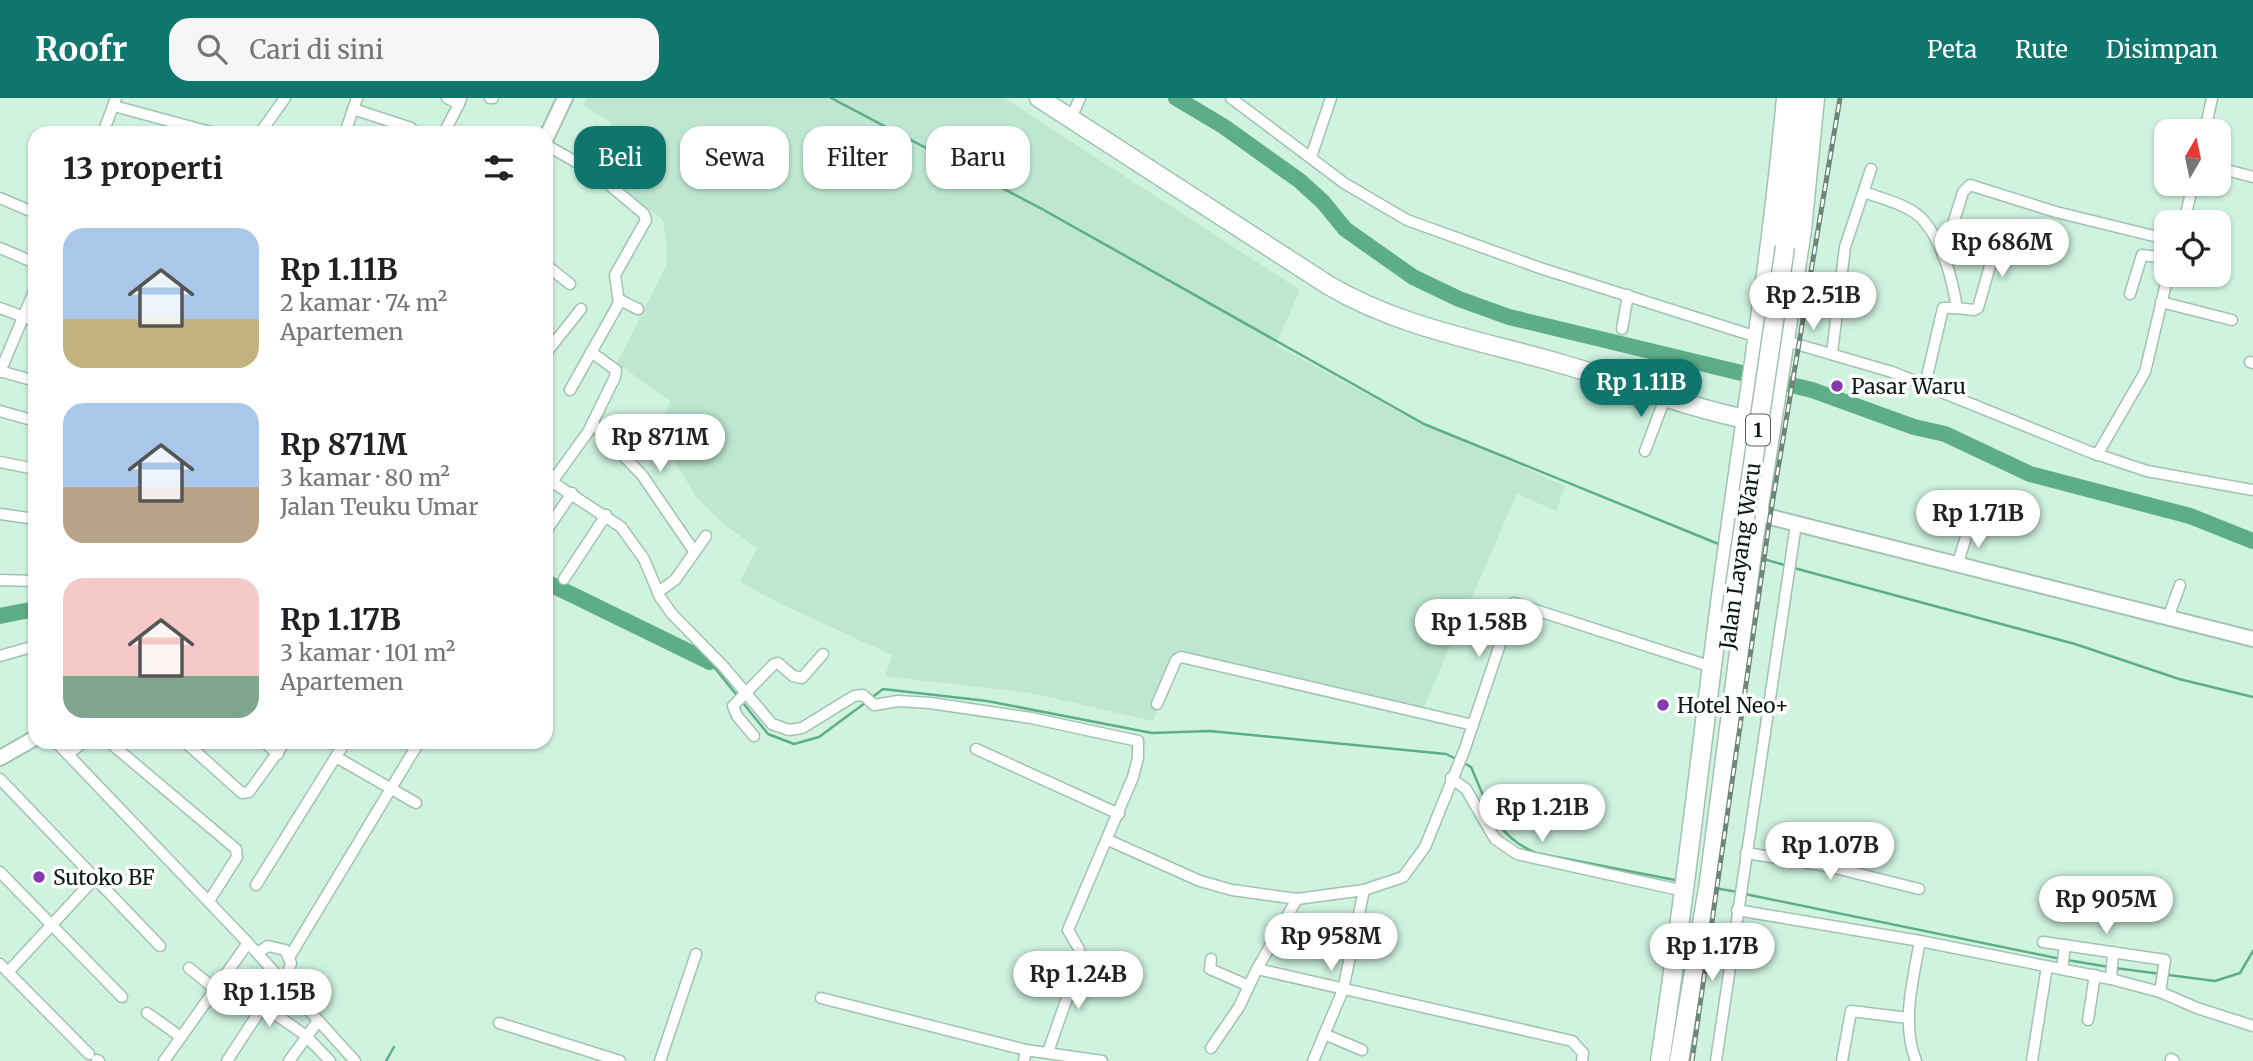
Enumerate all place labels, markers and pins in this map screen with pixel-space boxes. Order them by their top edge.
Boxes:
pin: Rp 686M [1937,220,2067,279]
pin: Rp 2.51B [1741,272,1885,332]
pin: Rp 1.11B [1569,360,1713,419]
place label: Pasar Waru [1851,373,1966,400]
marker: Pasar Waru [1829,378,1845,394]
pin: Rp 871M [595,414,725,474]
pin: Rp 1.71B [1906,490,2050,550]
pin: Rp 1.58B [1407,600,1551,659]
place label: Hotel Neo+ [1677,692,1789,719]
marker: Hotel Neo+ [1655,697,1671,713]
pin: Rp 1.21B [1470,784,1614,844]
pin: Rp 1.07B [1758,822,1902,882]
place label: Sutoko BF [53,864,155,891]
marker: Sutoko BF [31,869,47,885]
pin: Rp 905M [2041,876,2171,936]
pin: Rp 958M [1266,914,1396,973]
pin: Rp 1.17B [1640,924,1784,983]
pin: Rp 1.24B [1006,951,1150,1011]
pin: Rp 1.15B [197,970,341,1029]

